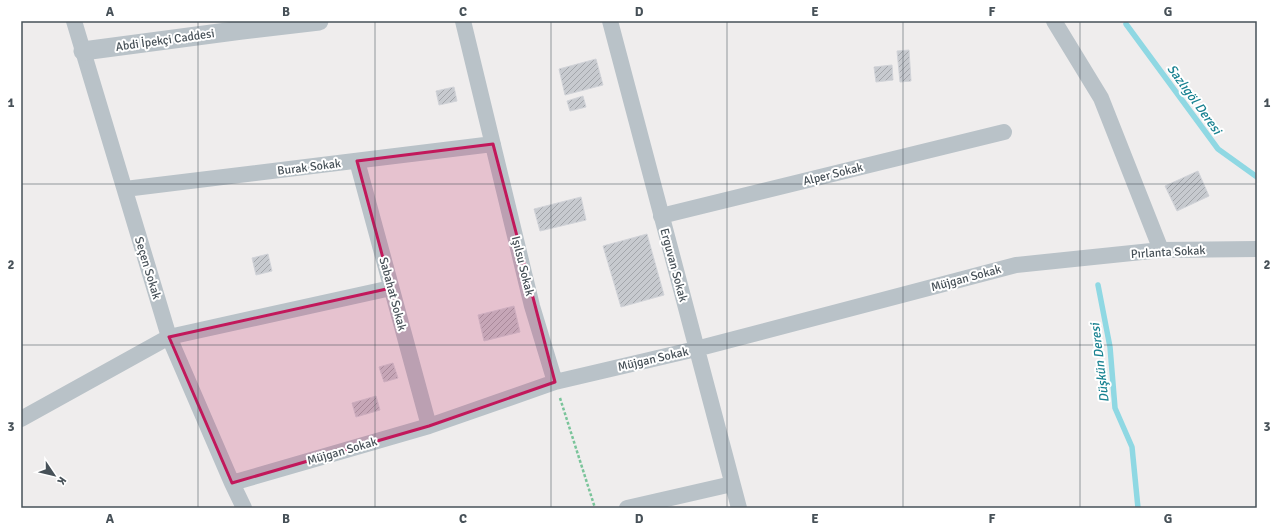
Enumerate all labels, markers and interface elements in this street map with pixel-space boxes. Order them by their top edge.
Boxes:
text: A [106,4,115,20]
text: B [282,4,290,20]
text: C [459,4,467,20]
text: D [635,4,644,20]
text: E [811,4,819,20]
text: F [989,4,996,20]
text: G [1164,4,1172,20]
street label: Abdi İpekçi Caddesi [115,26,215,55]
water label: Sazlıgöl Deresi [1164,62,1226,139]
text: 1 [7,95,15,111]
text: 1 [1263,95,1271,111]
street label: Burak Sokak [276,156,342,179]
street label: Alper Sokak [802,160,865,189]
street label: Erguvan Sokak [656,227,691,304]
street label: Seçen Sokak [131,235,164,301]
street label: Işılsu Sokak [508,235,537,298]
street label: Pırlanta Sokak [1130,243,1206,262]
street label: Sabahat Sokak [375,256,410,333]
text: 2 [7,257,15,273]
text: 2 [1263,257,1271,273]
street label: Müjgan Sokak [929,262,1003,295]
water label: Düşkün Deresi [1087,321,1113,403]
street label: Müjgan Sokak [616,344,690,375]
text: 3 [7,419,15,435]
text: 3 [1263,419,1271,435]
street label: Müjgan Sokak [305,434,379,469]
north arrow [34,455,74,495]
text: K [54,474,69,487]
text: A [106,511,115,527]
text: B [282,511,290,527]
text: C [459,511,467,527]
text: D [635,511,644,527]
text: E [811,511,819,527]
text: F [989,511,996,527]
text: G [1164,511,1172,527]

